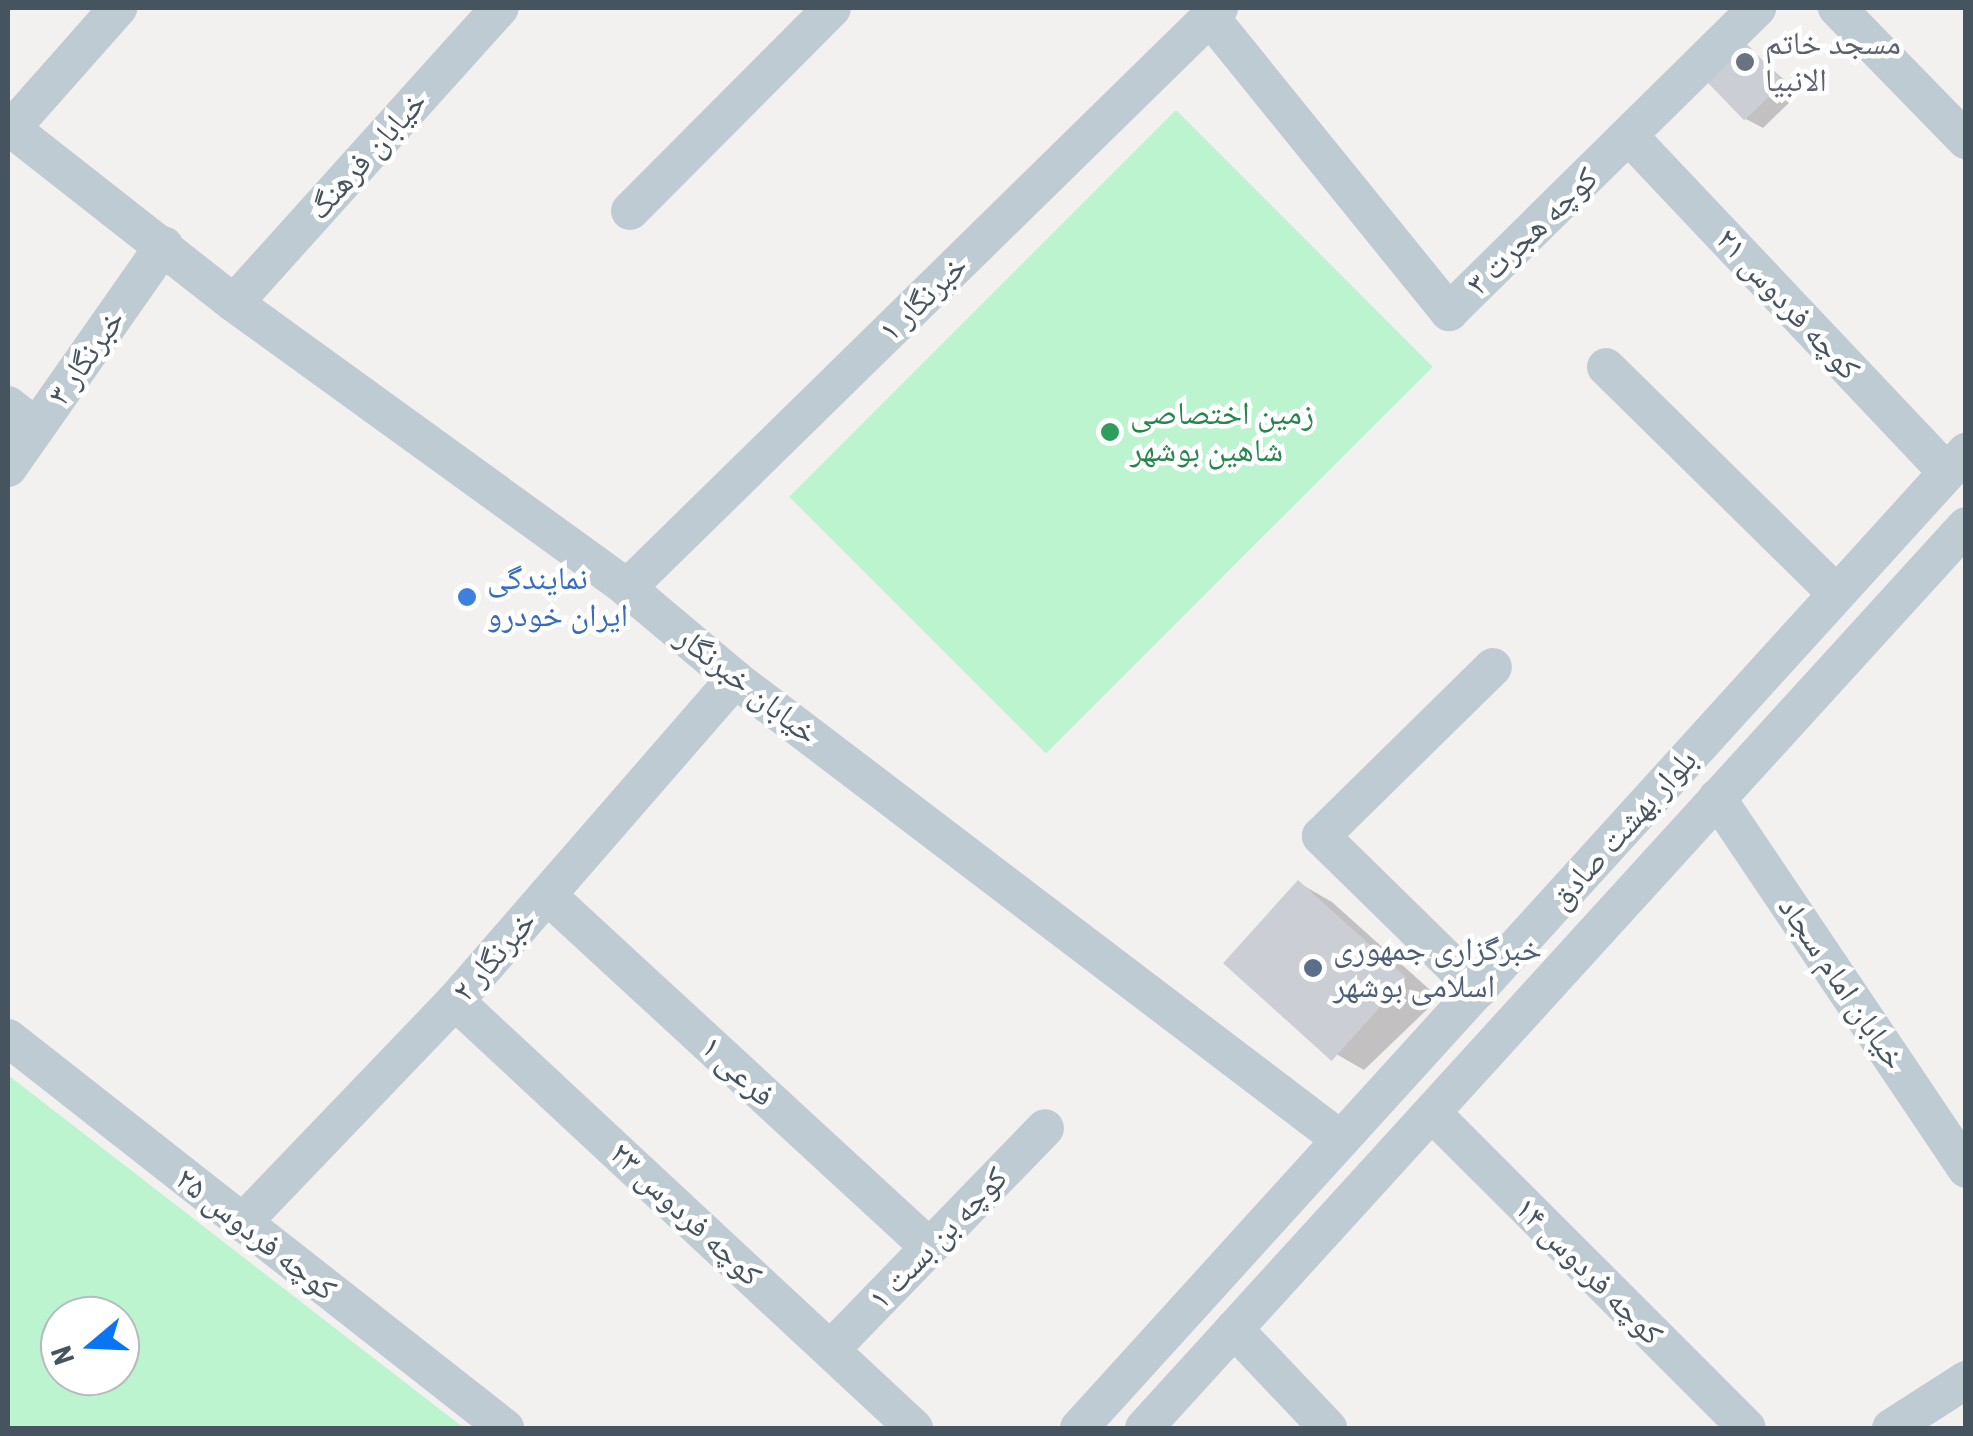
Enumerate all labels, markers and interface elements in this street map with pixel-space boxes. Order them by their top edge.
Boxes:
place label: مسجد خاتم الانبیا [1765,25,1901,100]
marker: مسجد خاتم الانبیا [1734,51,1756,73]
street label: خیابان فرهنگ [299,83,435,227]
street label: کوچه هجرت ۳ [1458,159,1606,303]
street label: کوچه فردوس ۲۱ [1708,220,1868,388]
street label: خبرنگار ۱ [871,247,975,349]
street label: خبرنگار ۳ [39,302,133,412]
place label: زمین اختصاصی شاهین بوشهر [1130,395,1314,470]
marker: زمین اختصاصی شاهین بوشهر [1099,421,1121,443]
place label: نمایندگی ایران خودرو [487,560,628,635]
marker: نمایندگی ایران خودرو [456,586,478,608]
street label: خیابان خبرنگار [668,618,826,752]
street label: بلوار بهشت صادق [1541,741,1705,917]
street label: خیابان امام سجاد [1770,889,1914,1077]
street label: خبرنگار ۲ [444,903,544,1009]
place label: خبرگزاری جمهوری اسلامی بوشهر [1333,931,1542,1006]
marker: خبرگزاری جمهوری اسلامی بوشهر [1302,957,1324,979]
street label: فرعی ۱ [693,1028,783,1114]
street label: کوچه فردوس ۲۳ [602,1134,770,1294]
street label: کوچه فردوس ۲۵ [168,1159,344,1309]
street label: کوچه بن بست ۱ [861,1159,1015,1317]
street label: کوچه فردوس ۱۴ [1507,1189,1671,1353]
north arrow [40,1296,140,1396]
text: N [45,1342,81,1369]

